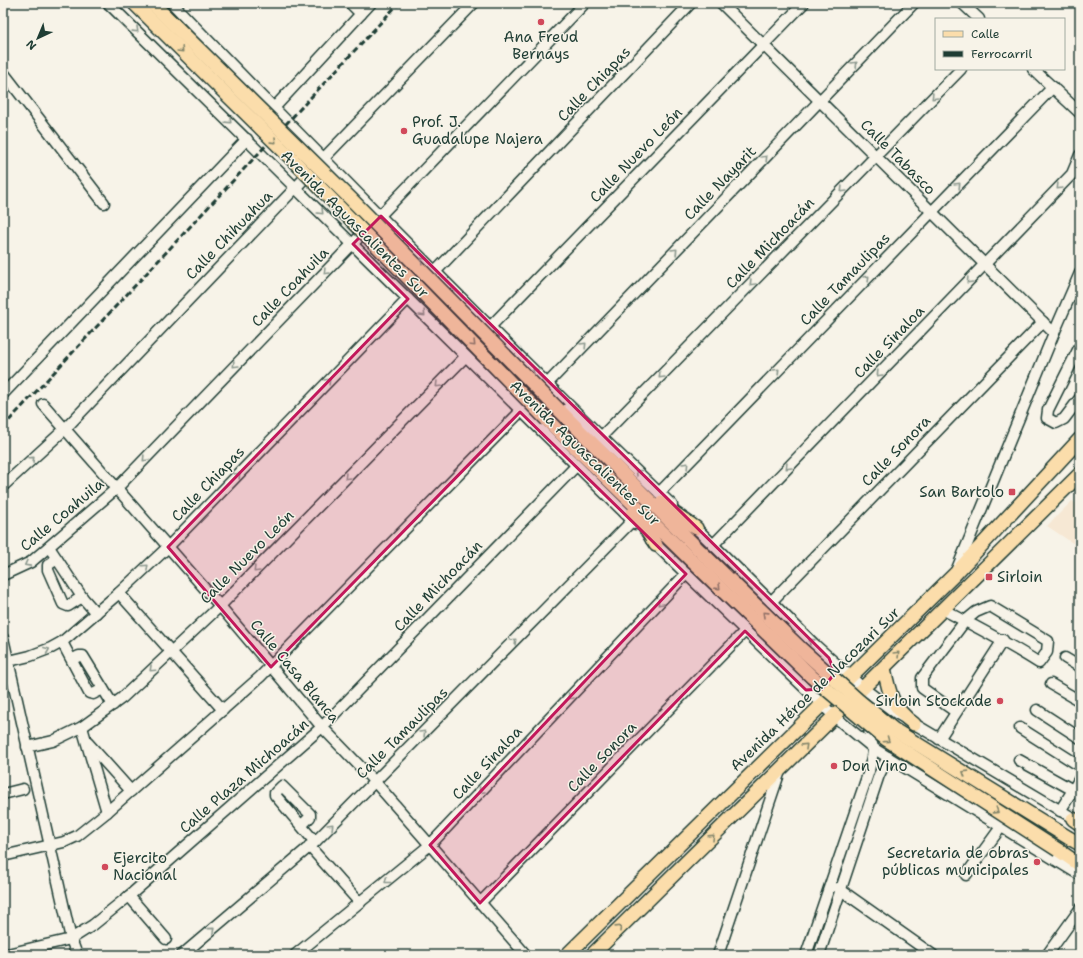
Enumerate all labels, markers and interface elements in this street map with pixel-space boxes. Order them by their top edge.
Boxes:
marker: Ana Freud Bernays [536,17,546,27]
north arrow [18,18,58,58]
legend [935,18,1065,70]
one-way arrow [131,25,139,33]
text: Calle [971,26,1000,42]
place label: Ana Freud Bernays [504,27,579,64]
text: N [23,36,40,53]
street label: Calle Chiapas [553,42,635,126]
one-way arrow [176,45,184,53]
text: Ferrocarril [971,46,1032,62]
one-way arrow [850,61,858,69]
one-way arrow [931,92,938,100]
street label: Calle Nuevo León [585,103,687,207]
place label: Prof. J. Guadalupe Najera [412,112,543,149]
street label: Calle Tabasco [856,115,940,199]
one-way arrow [224,116,232,124]
marker: Prof. J. Guadalupe Najera [399,126,409,136]
one-way arrow [269,136,277,144]
street label: Calle Nayarit [679,142,761,224]
street label: Avenida Aguascalientes Sur [277,146,433,302]
one-way arrow [760,155,768,163]
one-way arrow [953,182,961,190]
one-way arrow [1057,182,1064,190]
one-way arrow [840,185,848,193]
street label: Calle Chihuahua [181,186,277,284]
street label: Calle Michoacán [721,193,819,293]
one-way arrow [316,207,324,215]
street label: Calle Tamaulipas [795,228,895,330]
street label: Calle Coahuila [247,242,334,331]
one-way arrow [670,248,677,256]
one-way arrow [420,257,428,265]
one-way arrow [323,267,330,275]
one-way arrow [862,275,870,283]
one-way arrow [966,276,974,284]
one-way arrow [749,278,757,286]
street label: Calle Sinaloa [849,301,929,383]
one-way arrow [418,309,426,317]
one-way arrow [468,339,476,347]
one-way arrow [580,342,587,350]
one-way arrow [232,360,240,368]
one-way arrow [532,368,540,376]
one-way arrow [772,368,779,376]
one-way arrow [876,369,884,377]
one-way arrow [658,371,666,379]
street label: Avenida Aguascalientes Sur [505,376,665,530]
one-way arrow [323,378,331,386]
one-way arrow [435,380,443,388]
street label: Calle Sonora [857,411,935,491]
street label: Calle Chiapas [167,442,249,526]
one-way arrow [142,454,150,462]
one-way arrow [27,457,35,464]
one-way arrow [681,462,689,470]
one-way arrow [785,462,793,470]
one-way arrow [635,469,643,477]
one-way arrow [233,472,241,480]
one-way arrow [344,472,352,480]
street label: Calle Coahuila [16,474,109,556]
place label: San Bartolo [919,482,1004,502]
marker: San Bartolo [1007,487,1017,497]
street label: Calle Nuevo León [196,506,298,608]
street label: Calle Michoacán [389,536,487,636]
one-way arrow [24,559,31,567]
one-way arrow [141,564,149,572]
one-way arrow [253,565,260,573]
place label: Sirloin [997,567,1042,587]
marker: Sirloin [984,572,994,582]
one-way arrow [713,582,721,590]
one-way arrow [657,598,664,606]
street label: Avenida Héroe de Nacozari Sur [726,602,904,776]
one-way arrow [762,611,770,619]
street label: Calle Casa Blanca [246,615,345,728]
one-way arrow [509,638,517,646]
one-way arrow [808,638,816,646]
one-way arrow [42,647,50,655]
one-way arrow [892,651,900,659]
one-way arrow [149,665,157,672]
street label: Calle Tamaulipas [352,683,452,783]
place label: Sirloin Stockade [876,691,992,711]
one-way arrow [567,692,575,700]
marker: Sirloin Stockade [995,696,1005,706]
street label: Calle Plaza Michoacán [175,714,313,838]
street label: Calle Sonora [563,717,641,797]
street label: Calle Sinaloa [448,721,527,804]
one-way arrow [418,730,425,738]
one-way arrow [883,735,890,742]
one-way arrow [800,743,808,751]
place label: Don Vino [842,756,907,776]
marker: Don Vino [829,761,839,771]
one-way arrow [962,770,969,778]
one-way arrow [479,787,486,794]
one-way arrow [992,806,999,813]
one-way arrow [326,823,334,831]
one-way arrow [707,834,715,842]
place label: Secretaria de obras públicas municipales [882,843,1029,880]
place label: Ejercito Nacional [113,848,177,885]
marker: Secretaria de obras públicas municipales [1032,857,1042,867]
marker: Ejercito Nacional [100,862,110,872]
one-way arrow [384,876,391,883]
one-way arrow [614,925,622,933]
one-way arrow [207,927,215,934]

